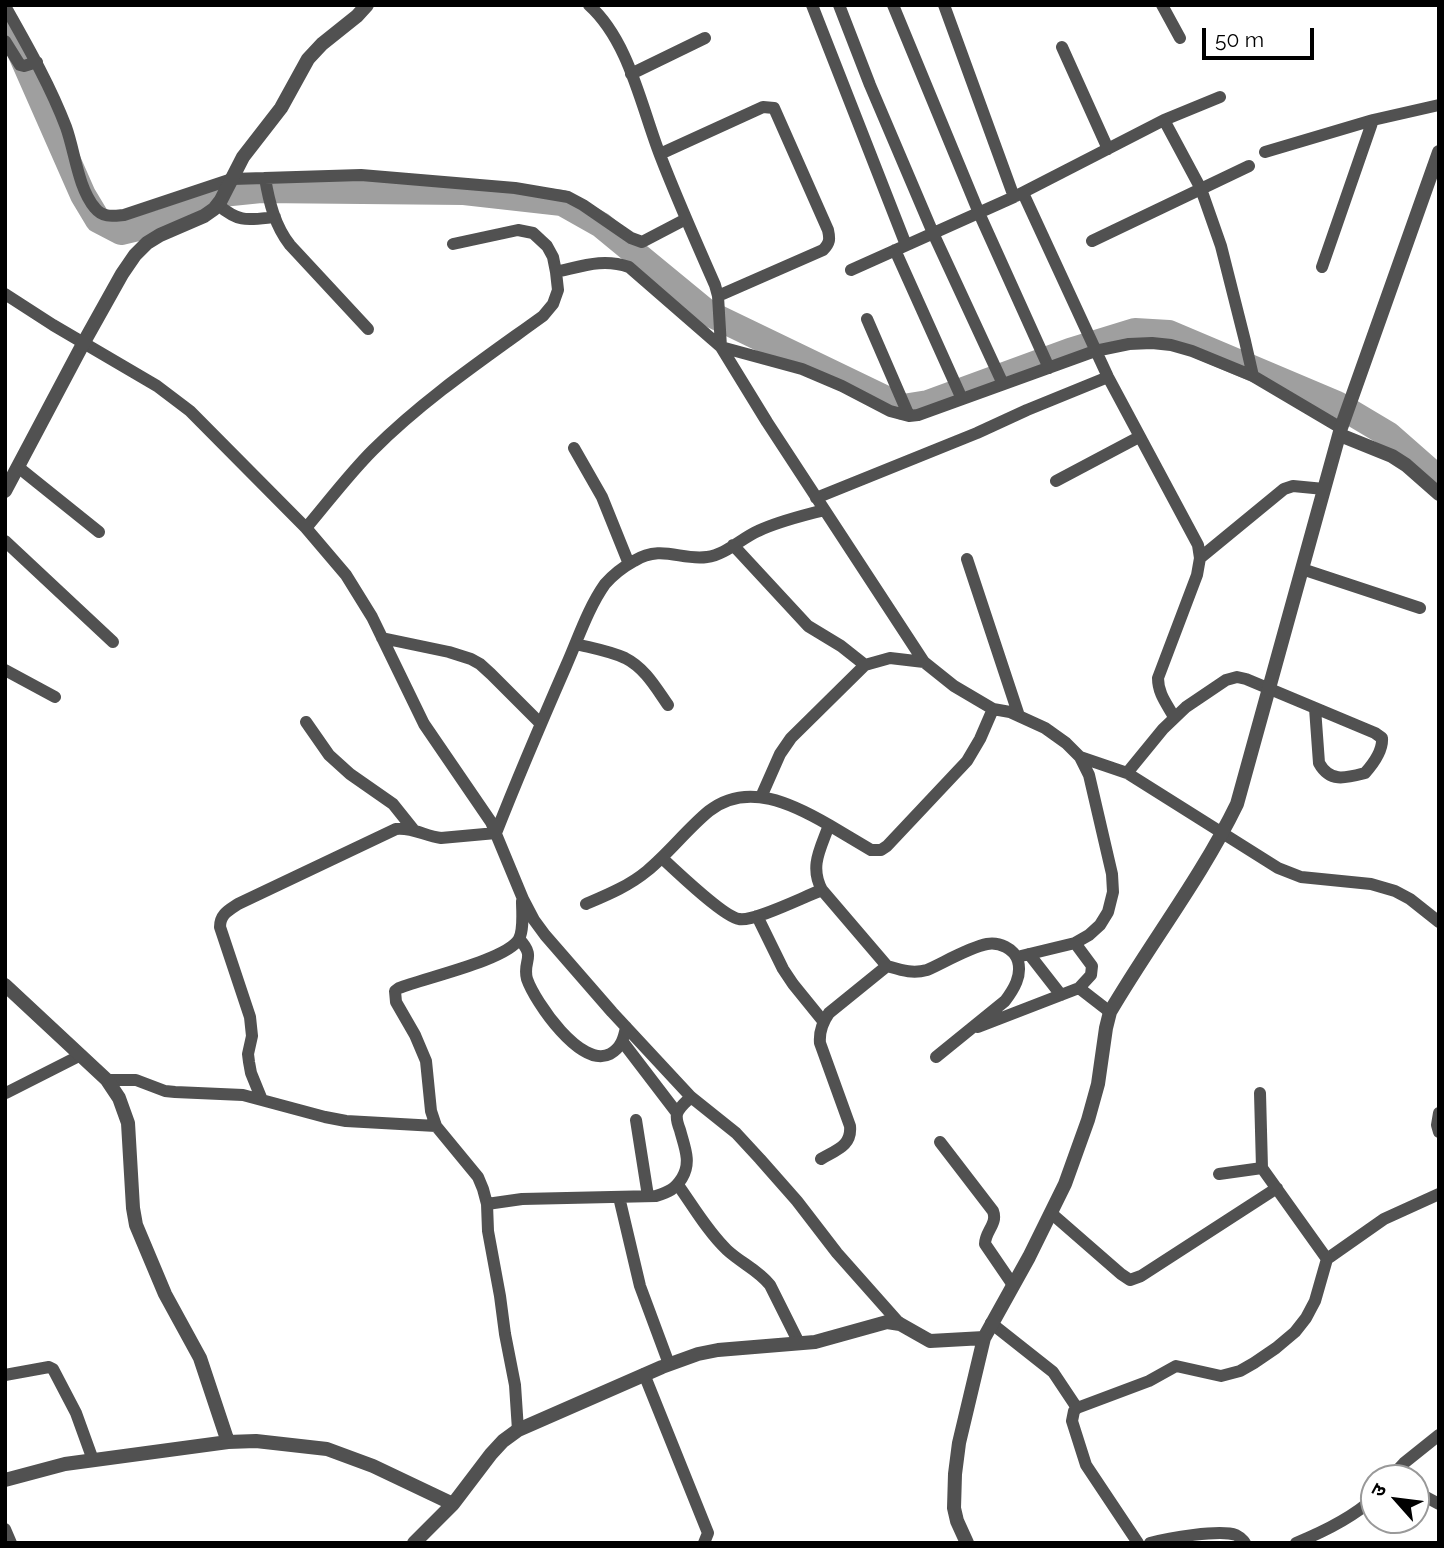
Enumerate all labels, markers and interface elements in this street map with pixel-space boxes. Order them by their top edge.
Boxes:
scale bar [1206,14,1318,58]
text: 50 m [1215,27,1264,52]
north arrow [1360,1464,1430,1534]
text: उ [1366,1480,1391,1500]

